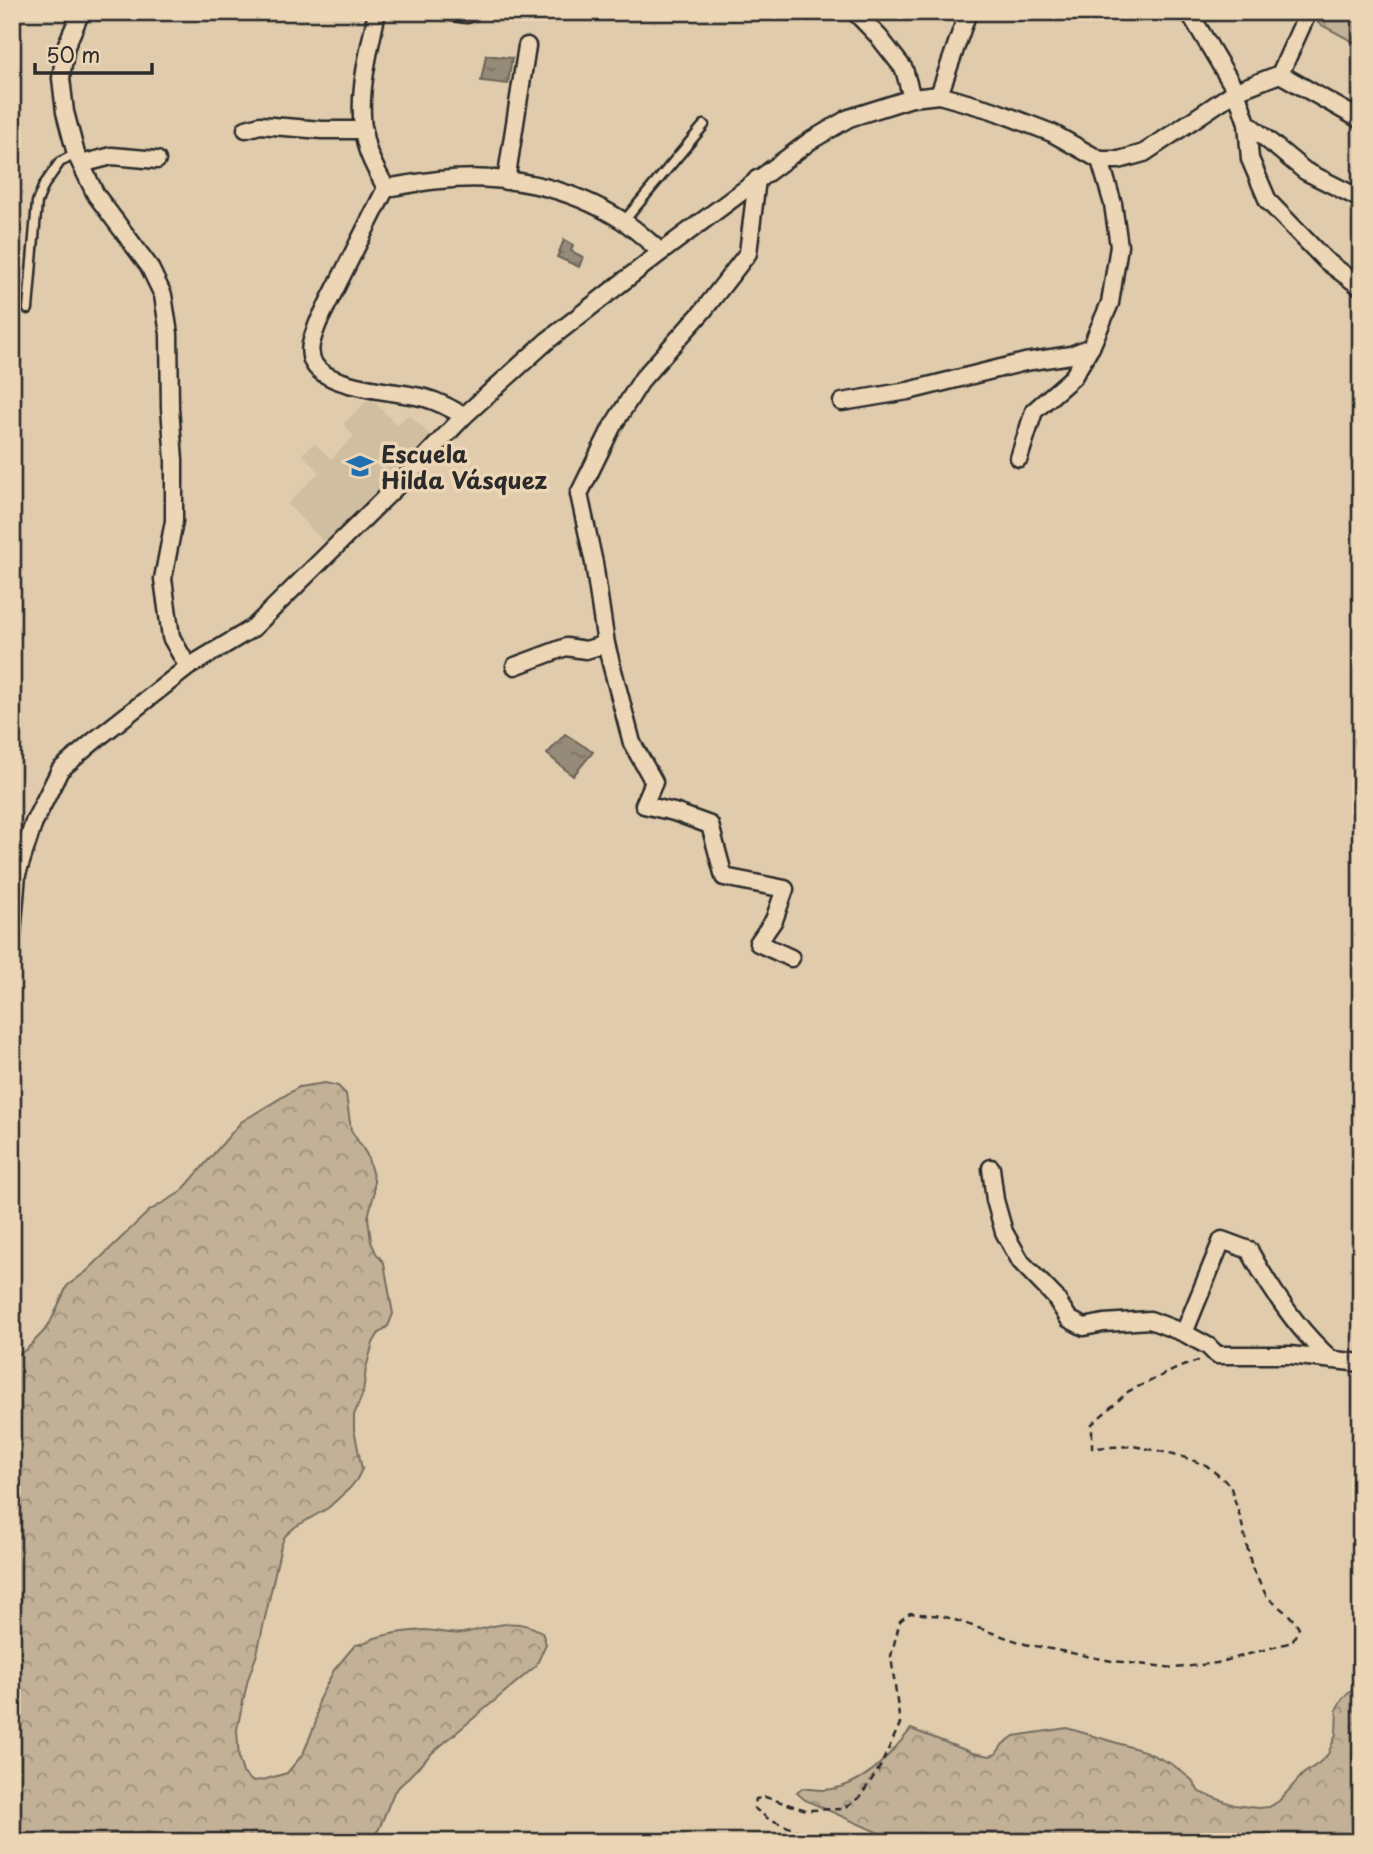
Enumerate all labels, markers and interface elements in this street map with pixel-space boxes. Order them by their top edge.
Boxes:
scale bar [35,32,152,76]
text: 50 m [46,38,100,70]
place label: Escuela Hilda Vásquez [381,436,547,497]
school or university icon: Escuela Hilda Vásquez [345,451,375,481]

